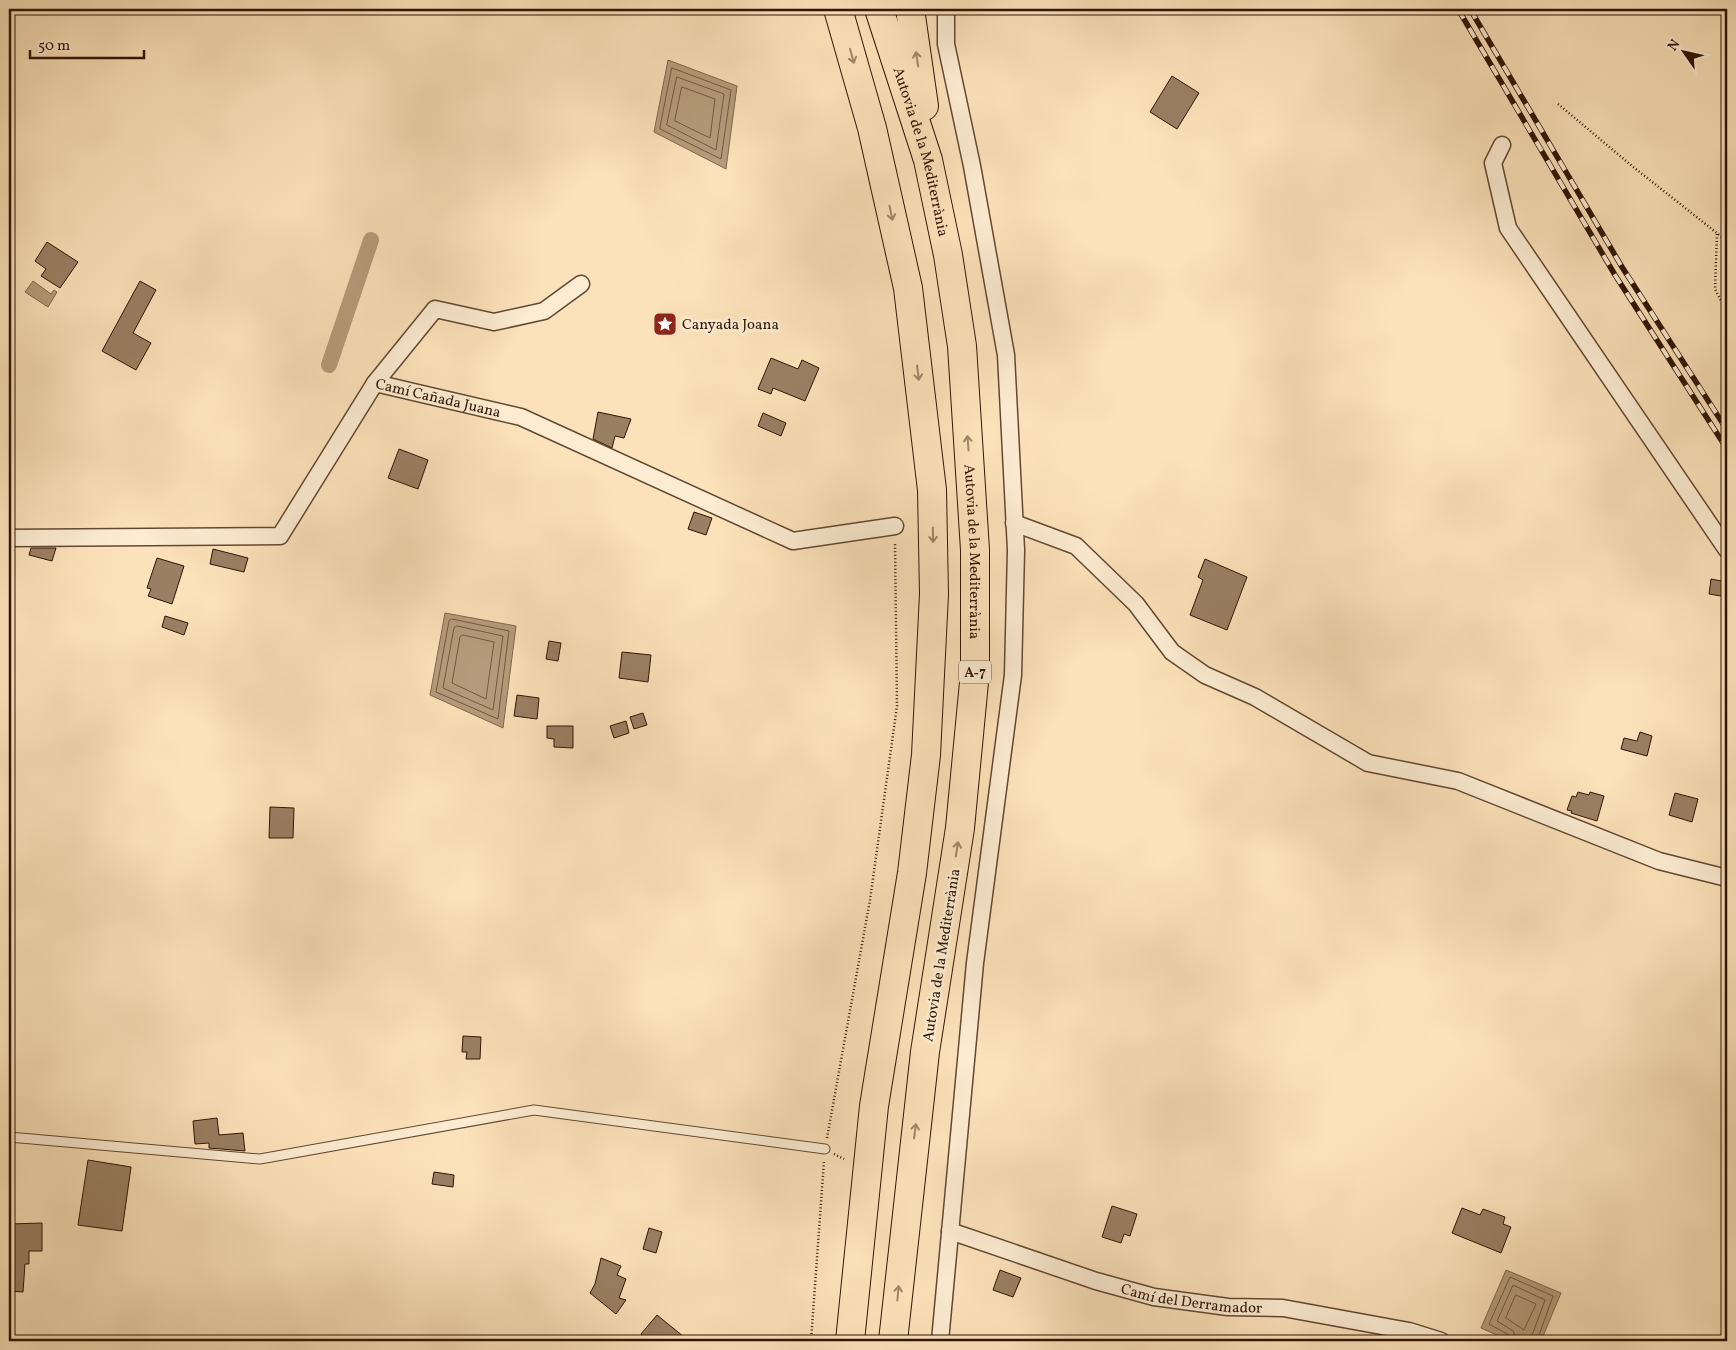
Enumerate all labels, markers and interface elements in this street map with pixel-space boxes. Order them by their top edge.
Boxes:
scale bar [30,28,144,60]
north arrow [1658,28,1708,78]
text: 50 m [38,36,70,57]
text: N [1664,36,1685,55]
one-way arrow [847,47,857,63]
one-way arrow [911,51,921,67]
street label: Autovia de la Mediterrània [887,65,953,239]
one-way arrow [887,205,896,221]
place icon: Canyada Joana [652,311,678,337]
place label: Canyada Joana [682,315,779,336]
one-way arrow [913,365,923,381]
street label: Camí Cañada Juana [373,374,503,424]
one-way arrow [964,435,973,451]
street label: Autovia de la Mediterrània [958,464,984,639]
one-way arrow [928,526,938,543]
road number: A-7 [959,660,991,684]
one-way arrow [952,842,962,858]
street label: Autovia de la Mediterrània [918,867,967,1043]
one-way arrow [911,1123,921,1139]
street label: Camí del Derramador [1118,1279,1262,1320]
one-way arrow [893,1285,903,1301]

